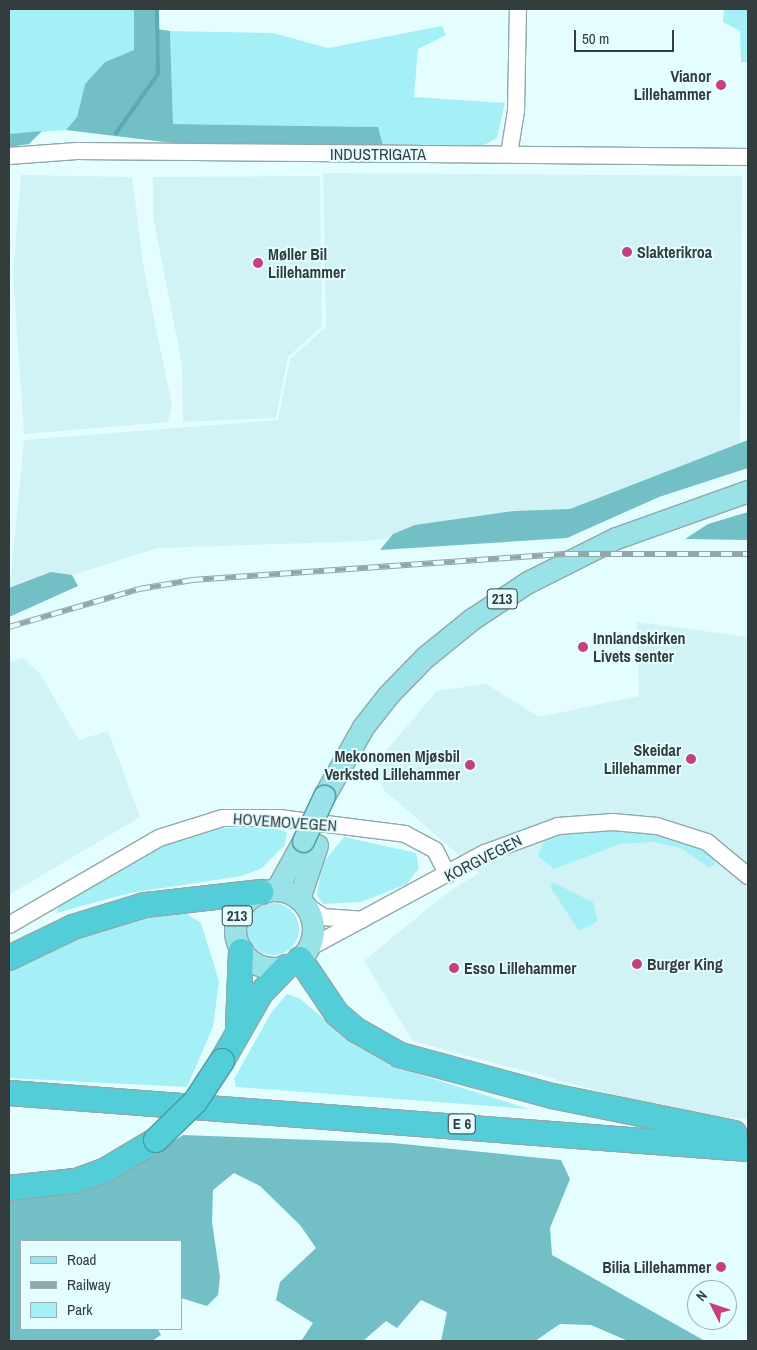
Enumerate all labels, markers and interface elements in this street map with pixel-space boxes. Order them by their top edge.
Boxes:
scale bar [577,20,677,52]
text: 50 m [582,28,609,49]
place label: Vianor Lillehammer [634,66,711,104]
marker: Vianor Lillehammer [715,79,727,91]
street label: INDUSTRIGATA [330,144,426,164]
place label: Slakterikroa [637,242,712,262]
place label: Møller Bil Lillehammer [268,244,345,282]
marker: Slakterikroa [621,246,633,258]
marker: Møller Bil Lillehammer [252,257,264,269]
road number: 213 [486,586,518,612]
place label: Innlandskirken Livets senter [593,628,686,666]
marker: Innlandskirken Livets senter [577,641,589,653]
place label: Skeidar Lillehammer [604,740,681,778]
place label: Mekonomen Mjøsbil Verksted Lillehammer [325,746,460,784]
marker: Skeidar Lillehammer [685,753,697,765]
marker: Mekonomen Mjøsbil Verksted Lillehammer [464,759,476,771]
street label: HOVEMOVEGEN [232,809,338,835]
street label: KORGVEGEN [441,830,525,886]
road number: 213 [221,904,253,928]
place label: Burger King [647,954,723,974]
place label: Esso Lillehammer [464,958,576,978]
marker: Burger King [631,958,643,970]
marker: Esso Lillehammer [448,962,460,974]
road number: E 6 [447,1112,477,1136]
legend [20,1240,182,1330]
text: Road [67,1249,96,1270]
place label: Bilia Lillehammer [602,1257,711,1277]
marker: Bilia Lillehammer [715,1261,727,1273]
text: Railway [67,1274,111,1295]
north arrow [687,1280,737,1330]
text: N [692,1287,711,1305]
text: Park [67,1299,92,1320]

